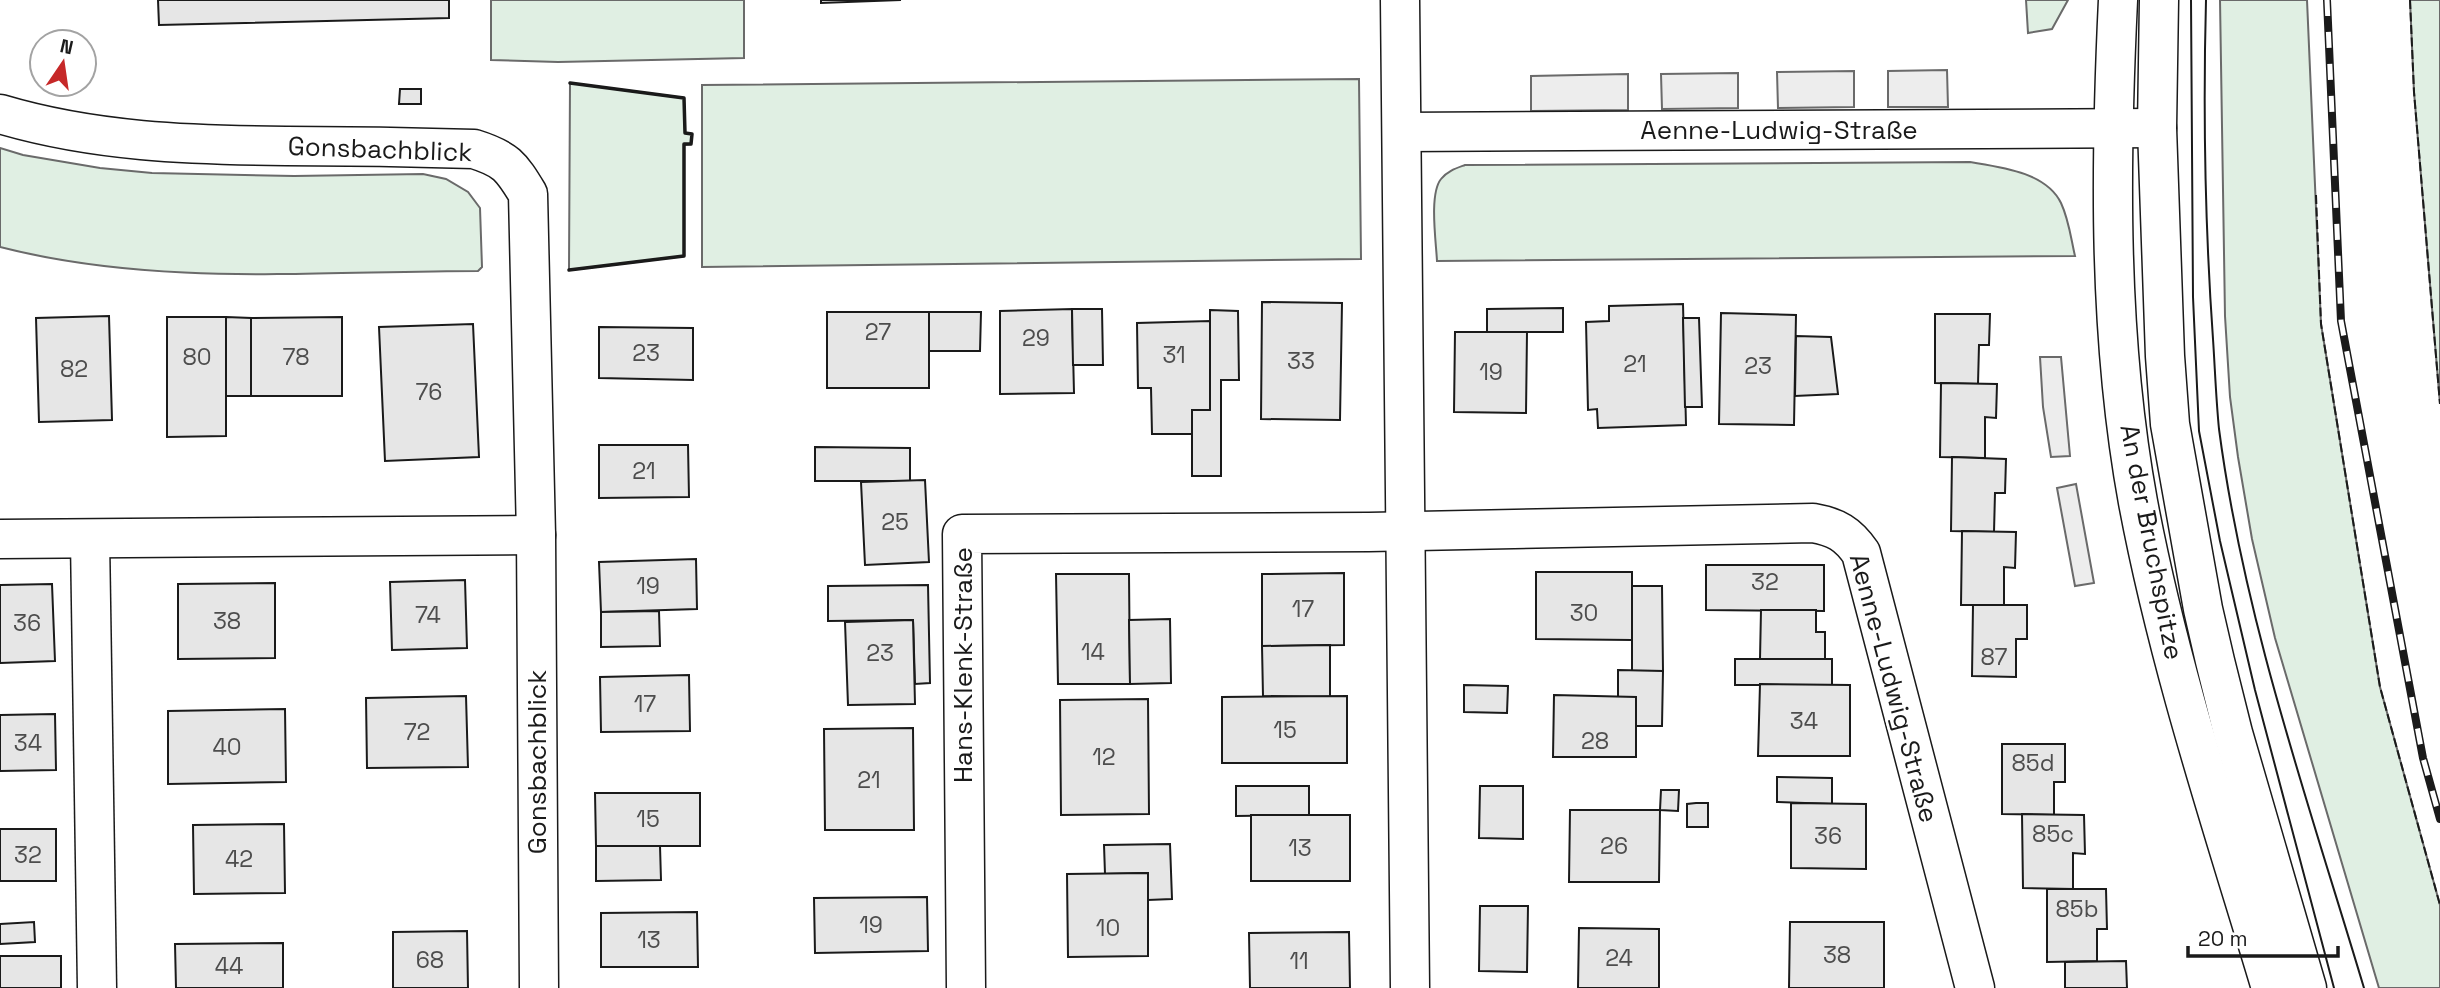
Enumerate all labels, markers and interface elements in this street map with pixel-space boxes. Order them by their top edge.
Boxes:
north arrow [28,28,98,98]
text: N [58,33,76,61]
street label: Aenne-Ludwig-Straße [1640,113,1918,147]
street label: Gonsbachblick [287,129,473,169]
house number: 27 [865,317,891,347]
house number: 29 [1022,323,1050,353]
house number: 23 [632,338,660,368]
house number: 31 [1162,340,1186,370]
house number: 80 [182,342,212,372]
house number: 78 [282,342,310,372]
house number: 33 [1287,346,1315,376]
house number: 21 [1623,349,1647,379]
house number: 23 [1744,351,1772,381]
house number: 82 [60,354,88,384]
house number: 19 [1479,357,1503,387]
house number: 76 [416,377,442,407]
street label: An der Bruchspitze [2112,421,2192,663]
house number: 21 [632,456,656,486]
house number: 25 [881,507,909,537]
street label: Hans-Klenk-Straße [946,547,980,783]
street label: Aenne-Ludwig-Straße [1842,550,1946,826]
house number: 32 [1751,567,1779,597]
house number: 19 [636,571,660,601]
house number: 17 [1292,594,1314,624]
house number: 30 [1570,598,1598,628]
house number: 74 [415,600,441,630]
house number: 38 [213,606,241,636]
house number: 36 [13,608,41,638]
house number: 14 [1081,637,1105,667]
house number: 23 [866,638,894,668]
house number: 87 [1980,642,2008,672]
street label: Gonsbachblick [520,670,554,854]
house number: 17 [634,689,656,719]
house number: 34 [1790,706,1818,736]
house number: 15 [1273,715,1297,745]
house number: 72 [404,717,430,747]
house number: 28 [1581,726,1609,756]
house number: 34 [14,728,42,758]
house number: 40 [212,732,242,762]
house number: 12 [1092,742,1116,772]
house number: 85d [2012,748,2054,778]
house number: 21 [857,765,881,795]
house number: 15 [636,804,660,834]
house number: 85c [2032,819,2074,849]
house number: 36 [1814,821,1842,851]
house number: 26 [1600,831,1628,861]
house number: 13 [1288,833,1312,863]
house number: 32 [14,840,42,870]
house number: 42 [225,844,253,874]
house number: 85b [2056,894,2098,924]
house number: 19 [859,910,883,940]
house number: 10 [1096,913,1120,943]
scale bar [2188,914,2338,958]
house number: 13 [637,925,661,955]
text: 20 m [2198,925,2248,952]
house number: 38 [1823,940,1851,970]
house number: 24 [1605,943,1633,973]
house number: 68 [416,945,444,975]
house number: 11 [1289,946,1309,976]
house number: 44 [215,951,243,981]

